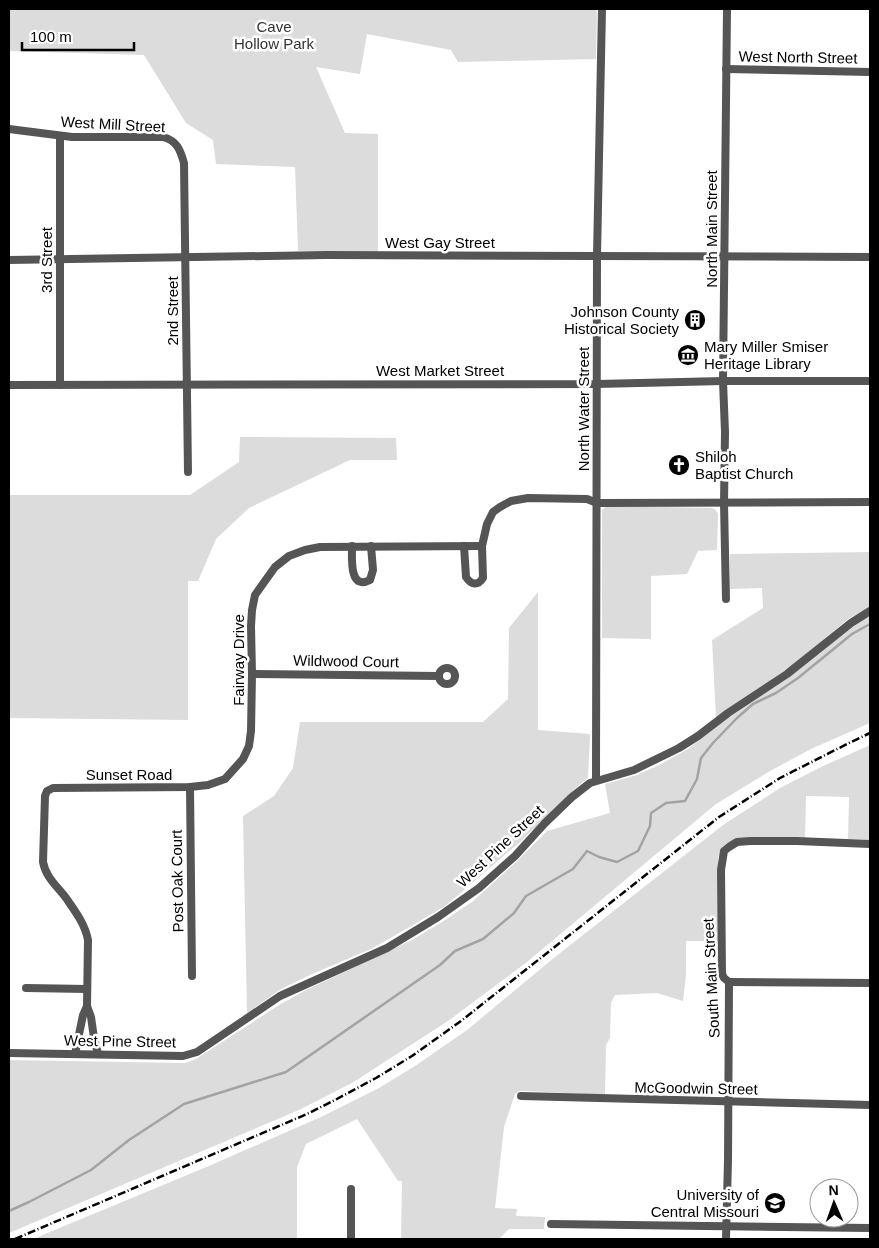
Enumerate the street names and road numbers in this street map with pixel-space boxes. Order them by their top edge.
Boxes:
street label: West North Street [738,47,858,67]
street label: West Mill Street [60,113,167,135]
street label: North Main Street [703,169,720,288]
street label: 3rd Street [38,226,55,293]
street label: West Gay Street [385,234,496,251]
street label: 2nd Street [164,276,181,346]
street label: North Water Street [575,346,592,471]
street label: West Market Street [376,362,505,379]
street label: Fairway Drive [230,614,247,706]
street label: Wildwood Court [293,652,400,670]
street label: Sunset Road [86,766,172,783]
street label: West Pine Street [453,801,547,891]
street label: Post Oak Court [168,829,186,932]
street label: South Main Street [699,917,723,1038]
street label: West Pine Street [64,1032,177,1050]
street label: McGoodwin Street [634,1078,759,1098]

